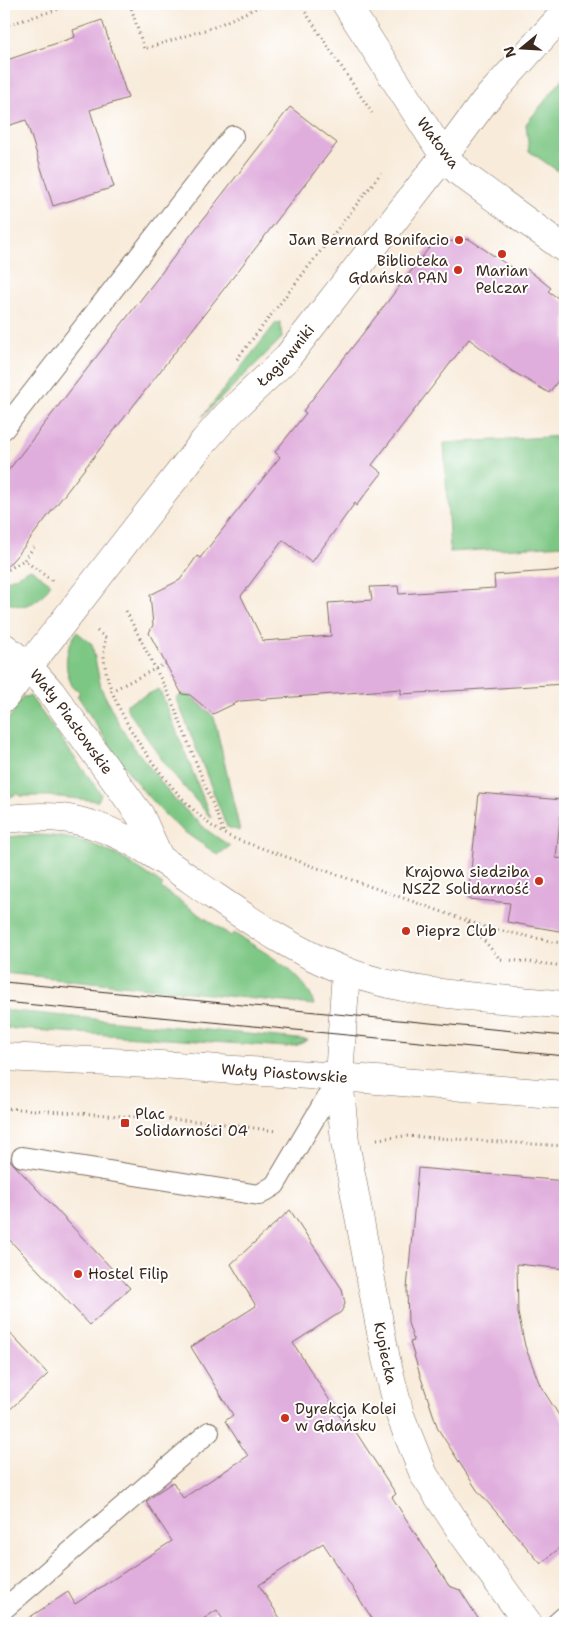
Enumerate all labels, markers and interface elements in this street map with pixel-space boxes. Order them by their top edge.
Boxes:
north arrow [496,22,546,72]
text: N [499,44,520,60]
street label: Wałowa [412,113,464,173]
place label: Jan Bernard Bonifacio [289,230,449,250]
marker: Jan Bernard Bonifacio [453,234,465,246]
marker: Marian Pelczar [496,248,508,260]
place label: Biblioteka Gdańska PAN [349,251,449,288]
place label: Marian Pelczar [475,261,529,298]
marker: Biblioteka Gdańska PAN [452,264,464,276]
street label: Łagiewniki [252,321,319,392]
street label: Wały Piastowskie [25,665,117,778]
place label: Krajowa siedziba NSZZ Solidarność [402,862,530,899]
marker: Krajowa siedziba NSZZ Solidarność [533,875,545,887]
place label: Pieprz Club [416,921,497,941]
marker: Pieprz Club [400,925,412,937]
street label: Wały Piastowskie [220,1059,349,1088]
place label: Plac Solidarności 04 [135,1104,248,1141]
marker: Plac Solidarności 04 [119,1117,131,1129]
place label: Hostel Filip [88,1264,168,1284]
marker: Hostel Filip [72,1268,84,1280]
street label: Kupiecka [369,1320,402,1387]
place label: Dyrekcja Kolei w Gdańsku [295,1399,397,1436]
marker: Dyrekcja Kolei w Gdańsku [279,1412,291,1424]

